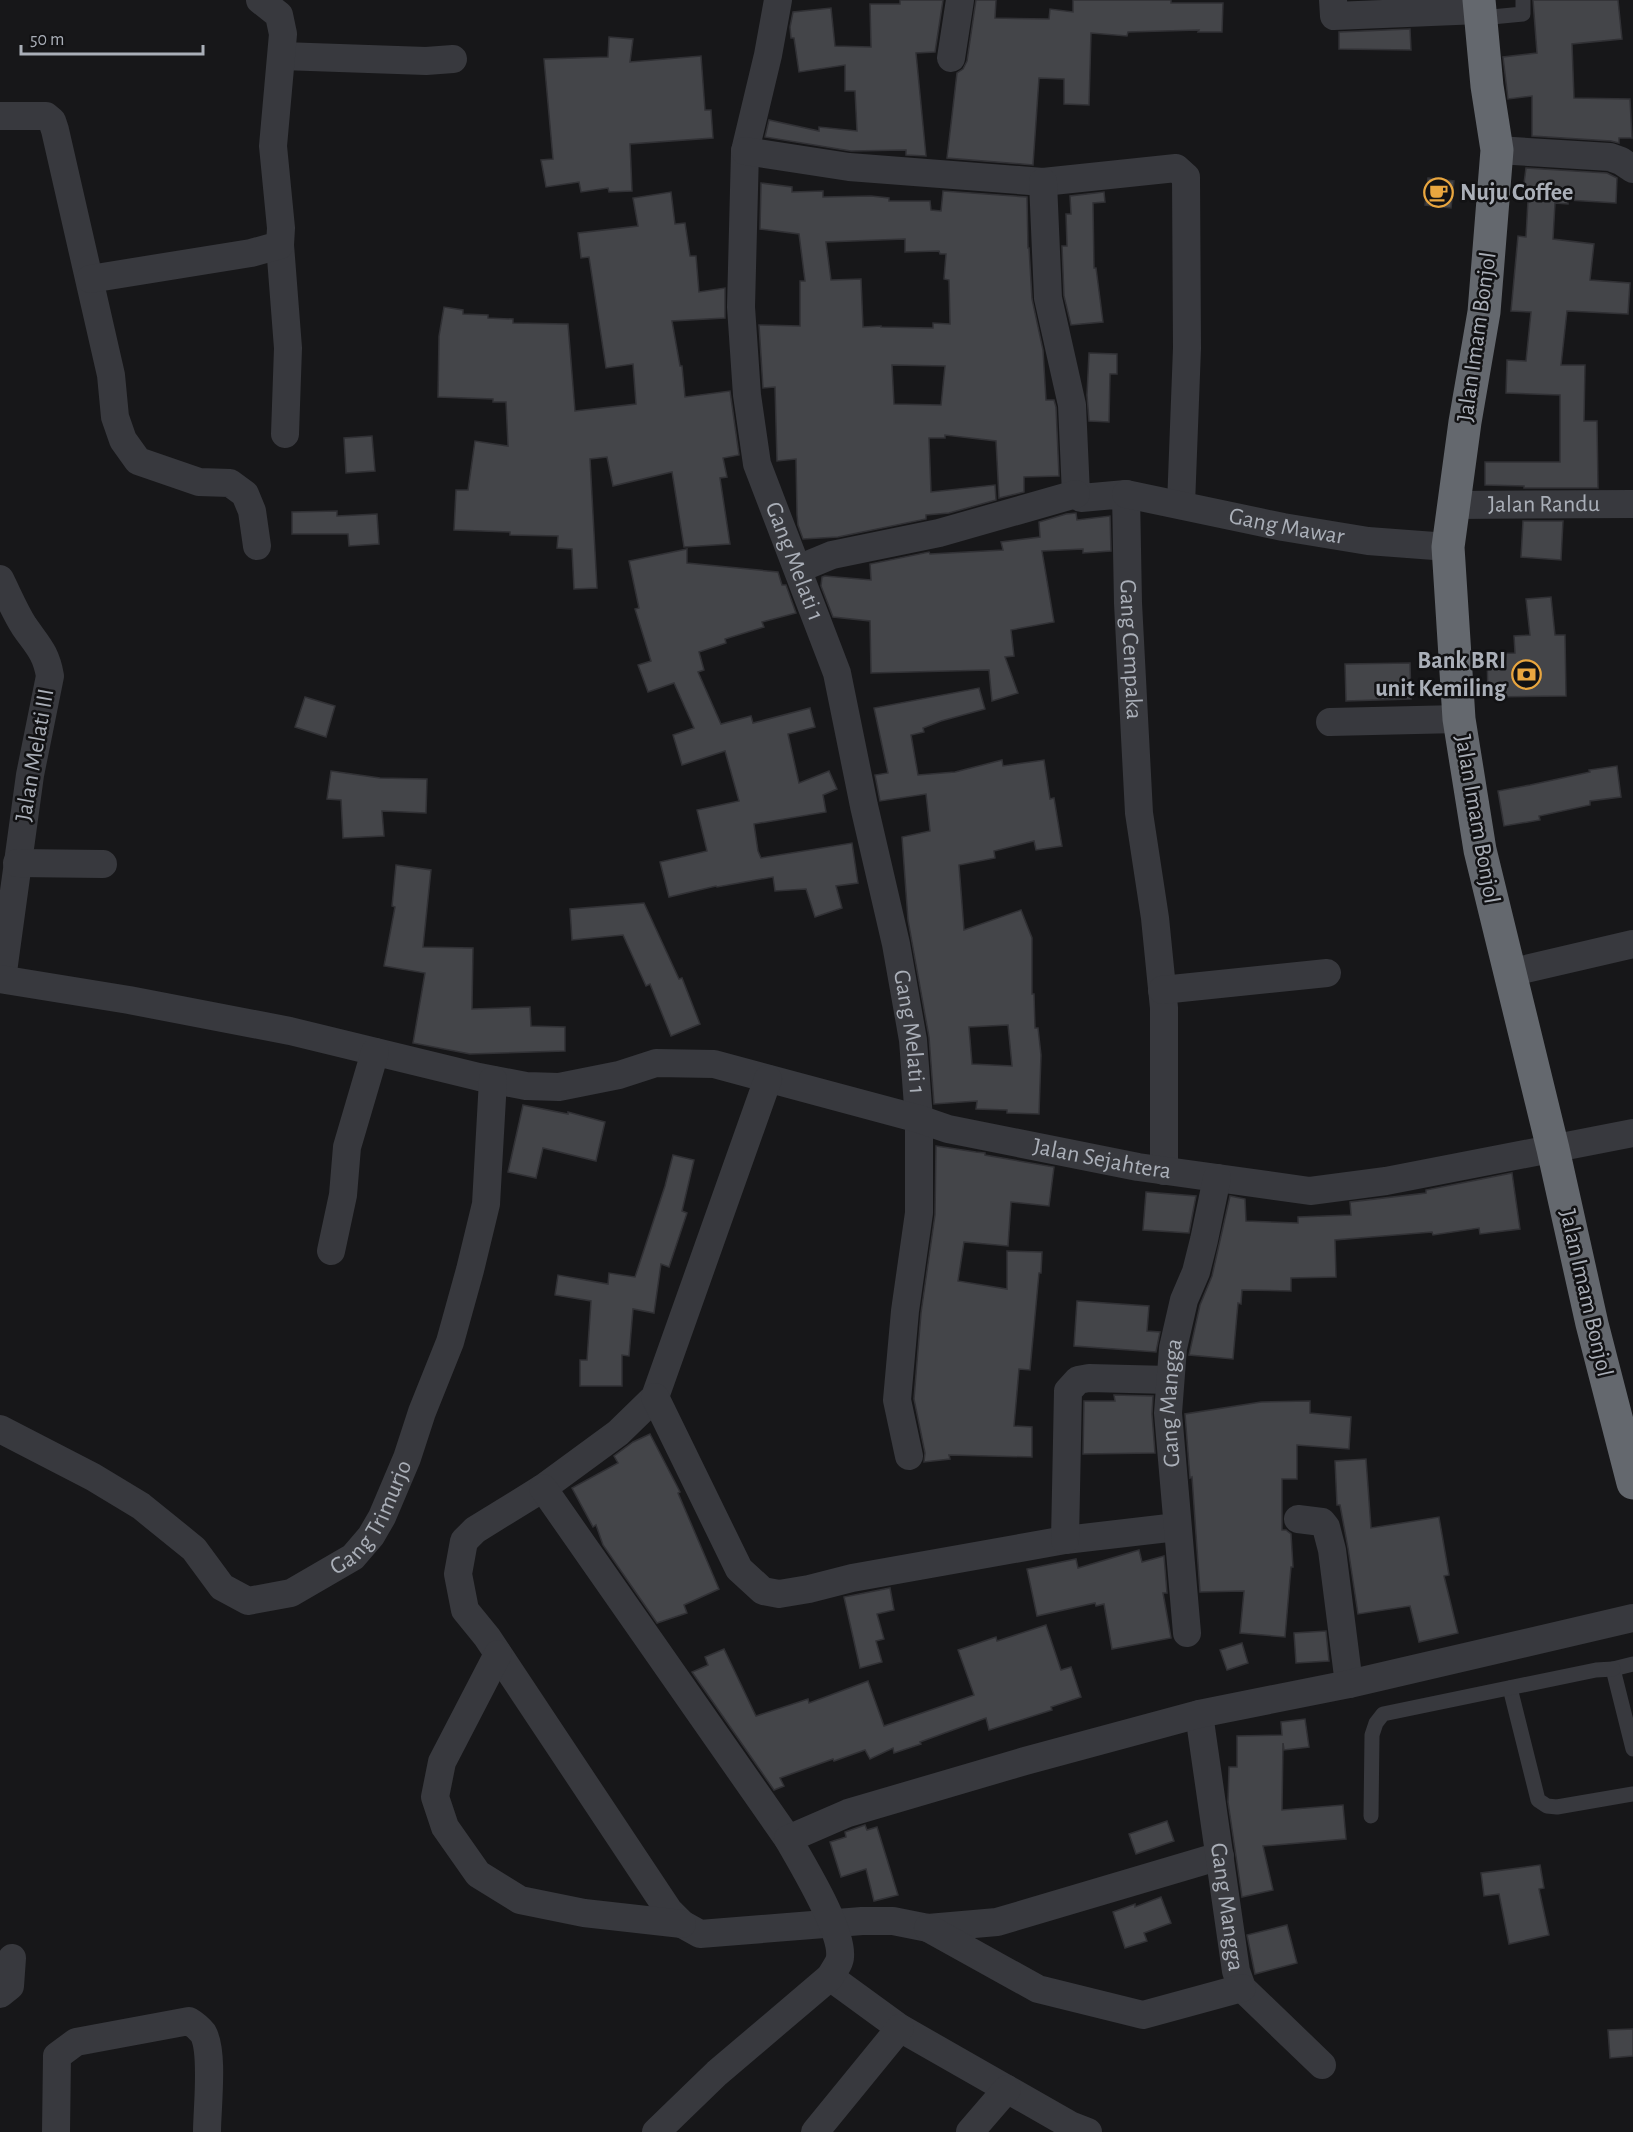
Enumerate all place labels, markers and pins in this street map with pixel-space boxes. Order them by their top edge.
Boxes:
cafe icon: Nuju Coffee [1423,177,1455,209]
place label: Nuju Coffee [1460,181,1573,205]
place label: Bank BRI unit Kemiling [1375,649,1507,701]
bank icon: Bank BRI unit Kemiling [1511,659,1543,691]

